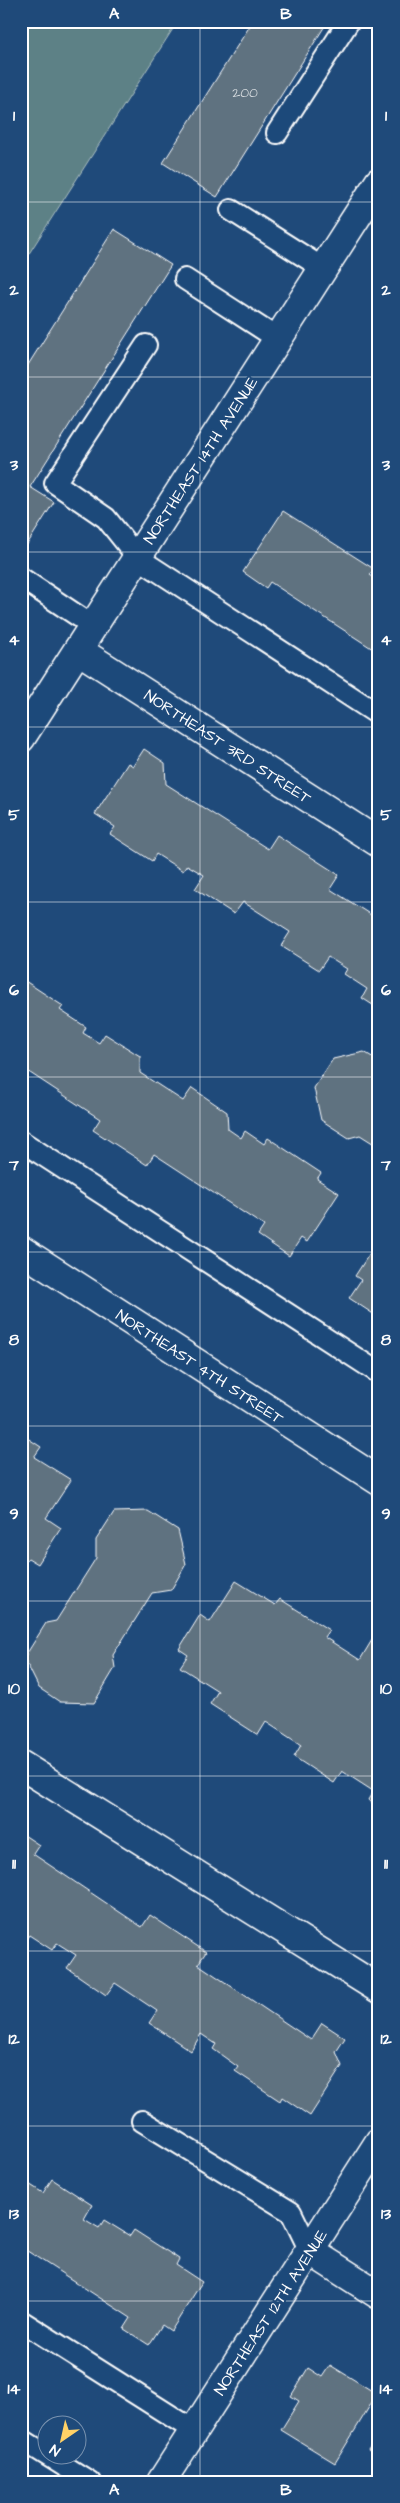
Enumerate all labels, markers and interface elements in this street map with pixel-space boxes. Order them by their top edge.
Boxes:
text: A [109,3,120,25]
text: B [280,3,292,25]
house number: 200 [232,83,258,103]
text: 1 [13,105,16,127]
text: 1 [385,105,388,127]
text: 2 [8,279,19,301]
text: 2 [380,279,391,301]
street label: NORTHEAST 14TH AVENUE [138,372,264,548]
text: 3 [9,454,19,476]
text: 3 [381,454,391,476]
text: 4 [9,629,20,651]
text: 4 [381,629,392,651]
street label: NORTHEAST 3RD STREET [140,684,315,809]
text: 5 [8,804,20,826]
text: 5 [380,804,392,826]
text: 6 [9,979,19,1001]
text: 6 [381,979,391,1001]
text: 7 [8,1154,19,1176]
text: 7 [380,1154,391,1176]
street label: NORTHEAST 4TH STREET [111,1304,288,1429]
text: 8 [9,1329,20,1351]
text: 8 [381,1329,392,1351]
text: 9 [9,1503,19,1525]
text: 9 [381,1503,391,1525]
text: 10 [8,1678,20,1700]
text: 10 [380,1678,392,1700]
text: 11 [12,1853,17,1875]
text: 11 [384,1853,389,1875]
text: 12 [8,2028,20,2050]
text: 12 [380,2028,392,2050]
text: 13 [9,2203,20,2225]
text: 13 [381,2203,392,2225]
street label: NORTHEAST 12TH AVENUE [209,2225,333,2400]
text: 14 [8,2378,21,2400]
text: 14 [380,2378,393,2400]
north arrow [38,2416,88,2466]
text: N [46,2439,65,2461]
text: A [109,2479,120,2501]
text: B [280,2479,292,2501]

